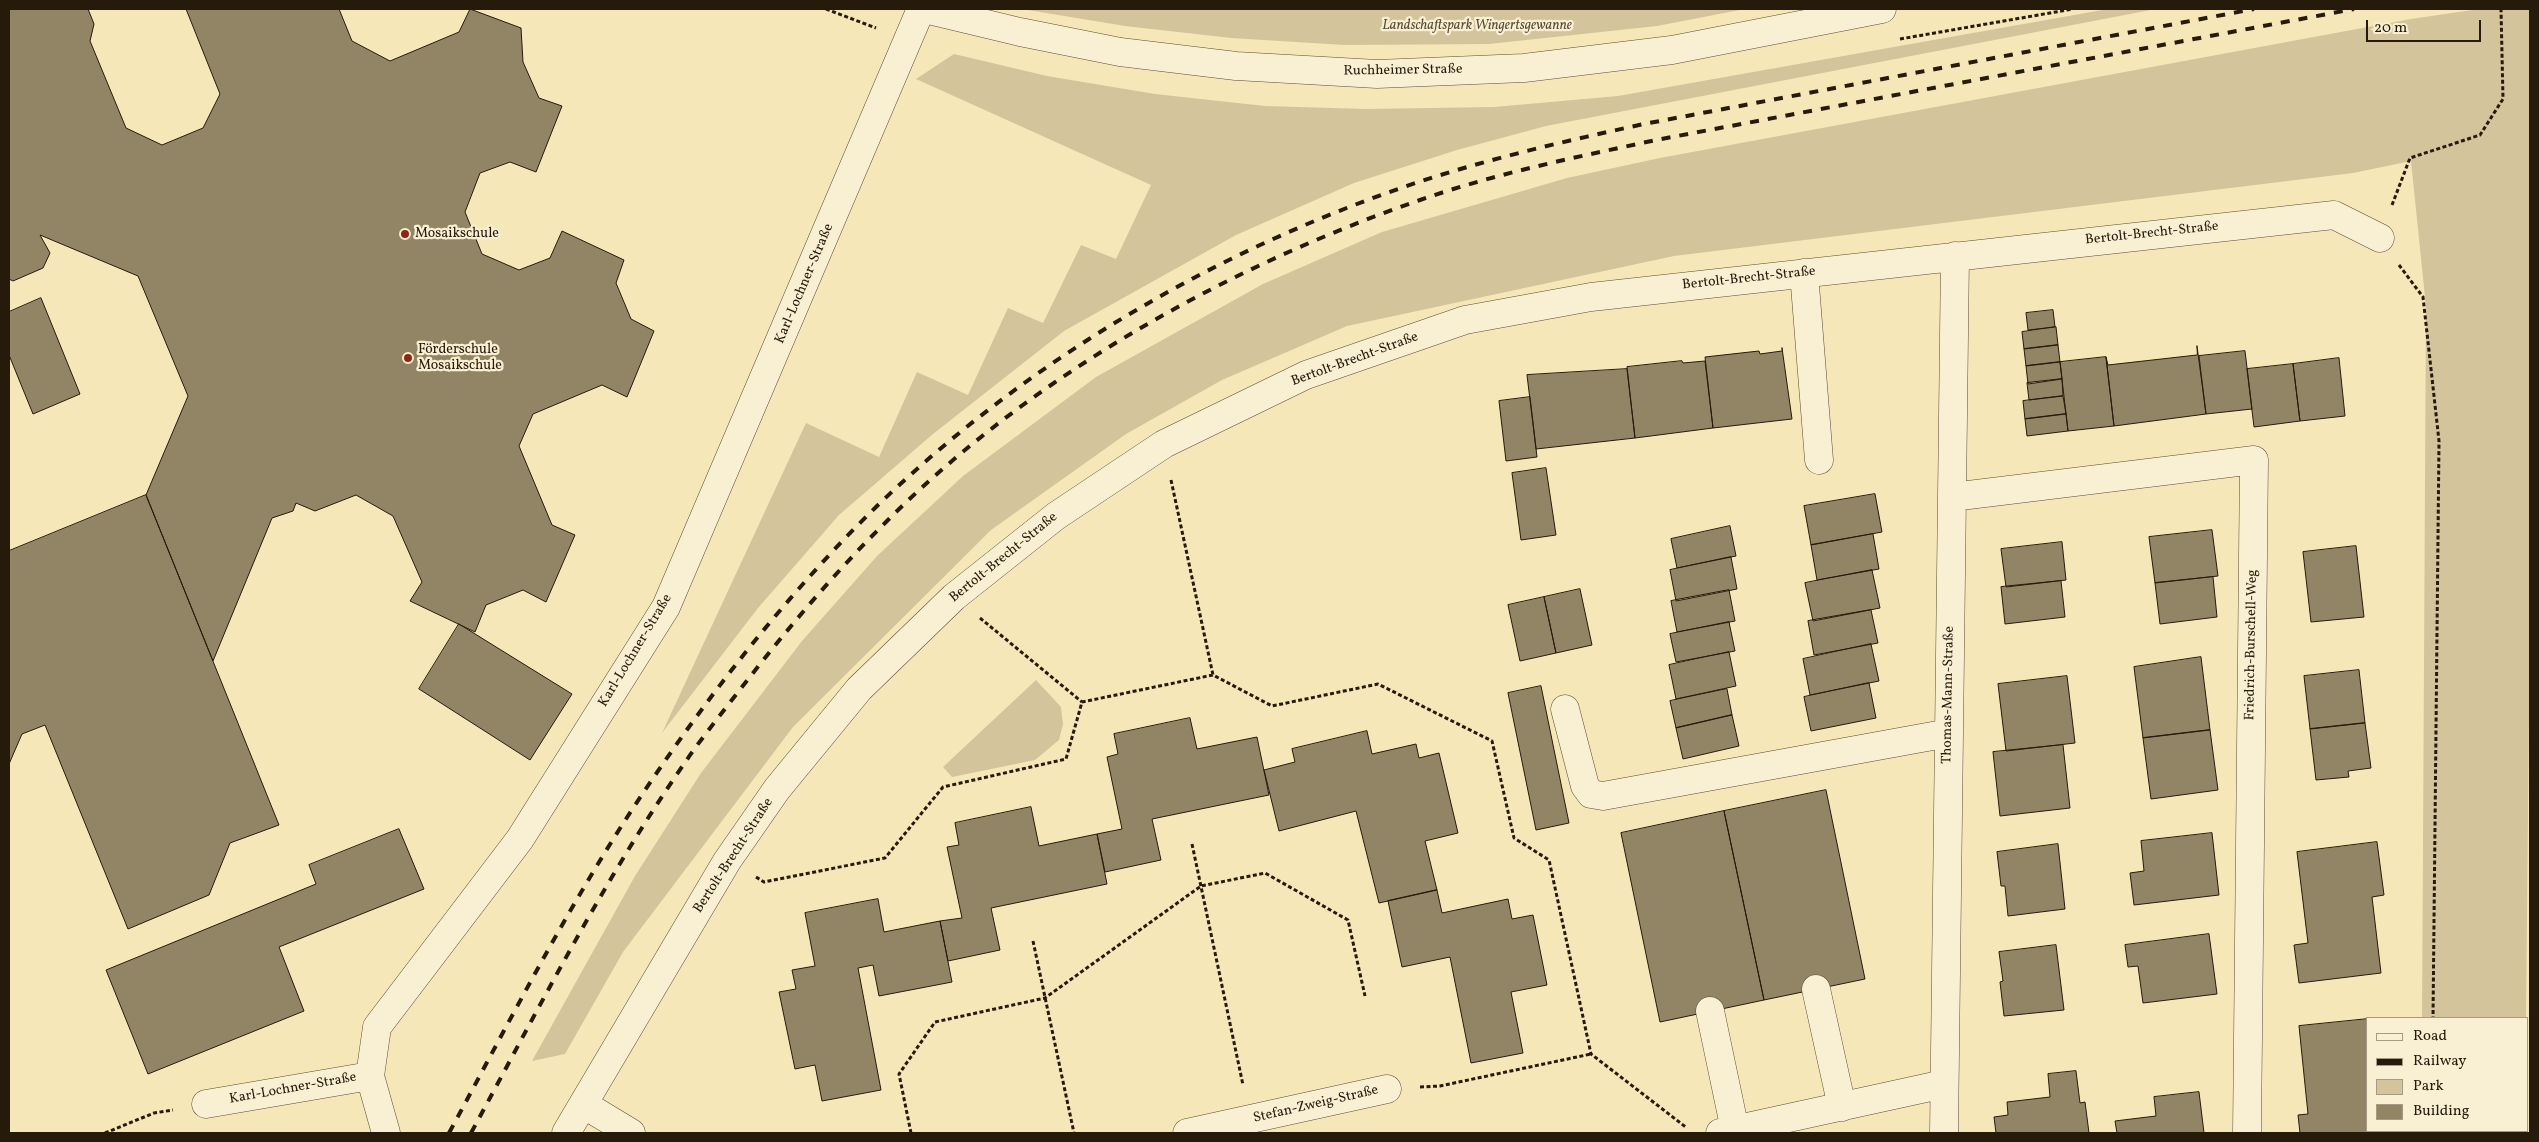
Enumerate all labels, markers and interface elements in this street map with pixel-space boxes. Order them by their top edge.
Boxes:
scale bar [2369,10,2484,42]
park label: Landschaftspark Wingertsgewanne [1382,18,1572,34]
text: 20 m [2374,18,2407,39]
street label: Ruchheimer Straße [1343,62,1463,80]
street label: Bertolt-Brecht-Straße [2084,219,2220,249]
street label: Karl-Lochner-Straße [772,221,838,347]
place label: Mosaikschule [415,226,499,242]
marker: Mosaikschule [399,228,411,240]
street label: Bertolt-Brecht-Straße [1681,264,1817,294]
street label: Bertolt-Brecht-Straße [1289,329,1421,391]
place label: Förderschule Mosaikschule [418,342,502,374]
marker: Förderschule Mosaikschule [402,352,414,364]
street label: Bertolt-Brecht-Straße [947,509,1061,607]
street label: Friedrich-Burschell-Weg [2242,569,2262,721]
street label: Karl-Lochner-Straße [596,592,676,710]
street label: Thomas-Mann-Straße [1939,626,1959,764]
street label: Bertolt-Brecht-Straße [690,795,778,917]
legend [2366,1017,2529,1132]
text: Road [2413,1026,2447,1047]
text: Railway [2413,1051,2466,1072]
street label: Karl-Lochner-Straße [228,1070,358,1108]
text: Park [2413,1076,2444,1097]
street label: Stefan-Zweig-Straße [1252,1082,1380,1128]
text: Building [2413,1101,2469,1122]

